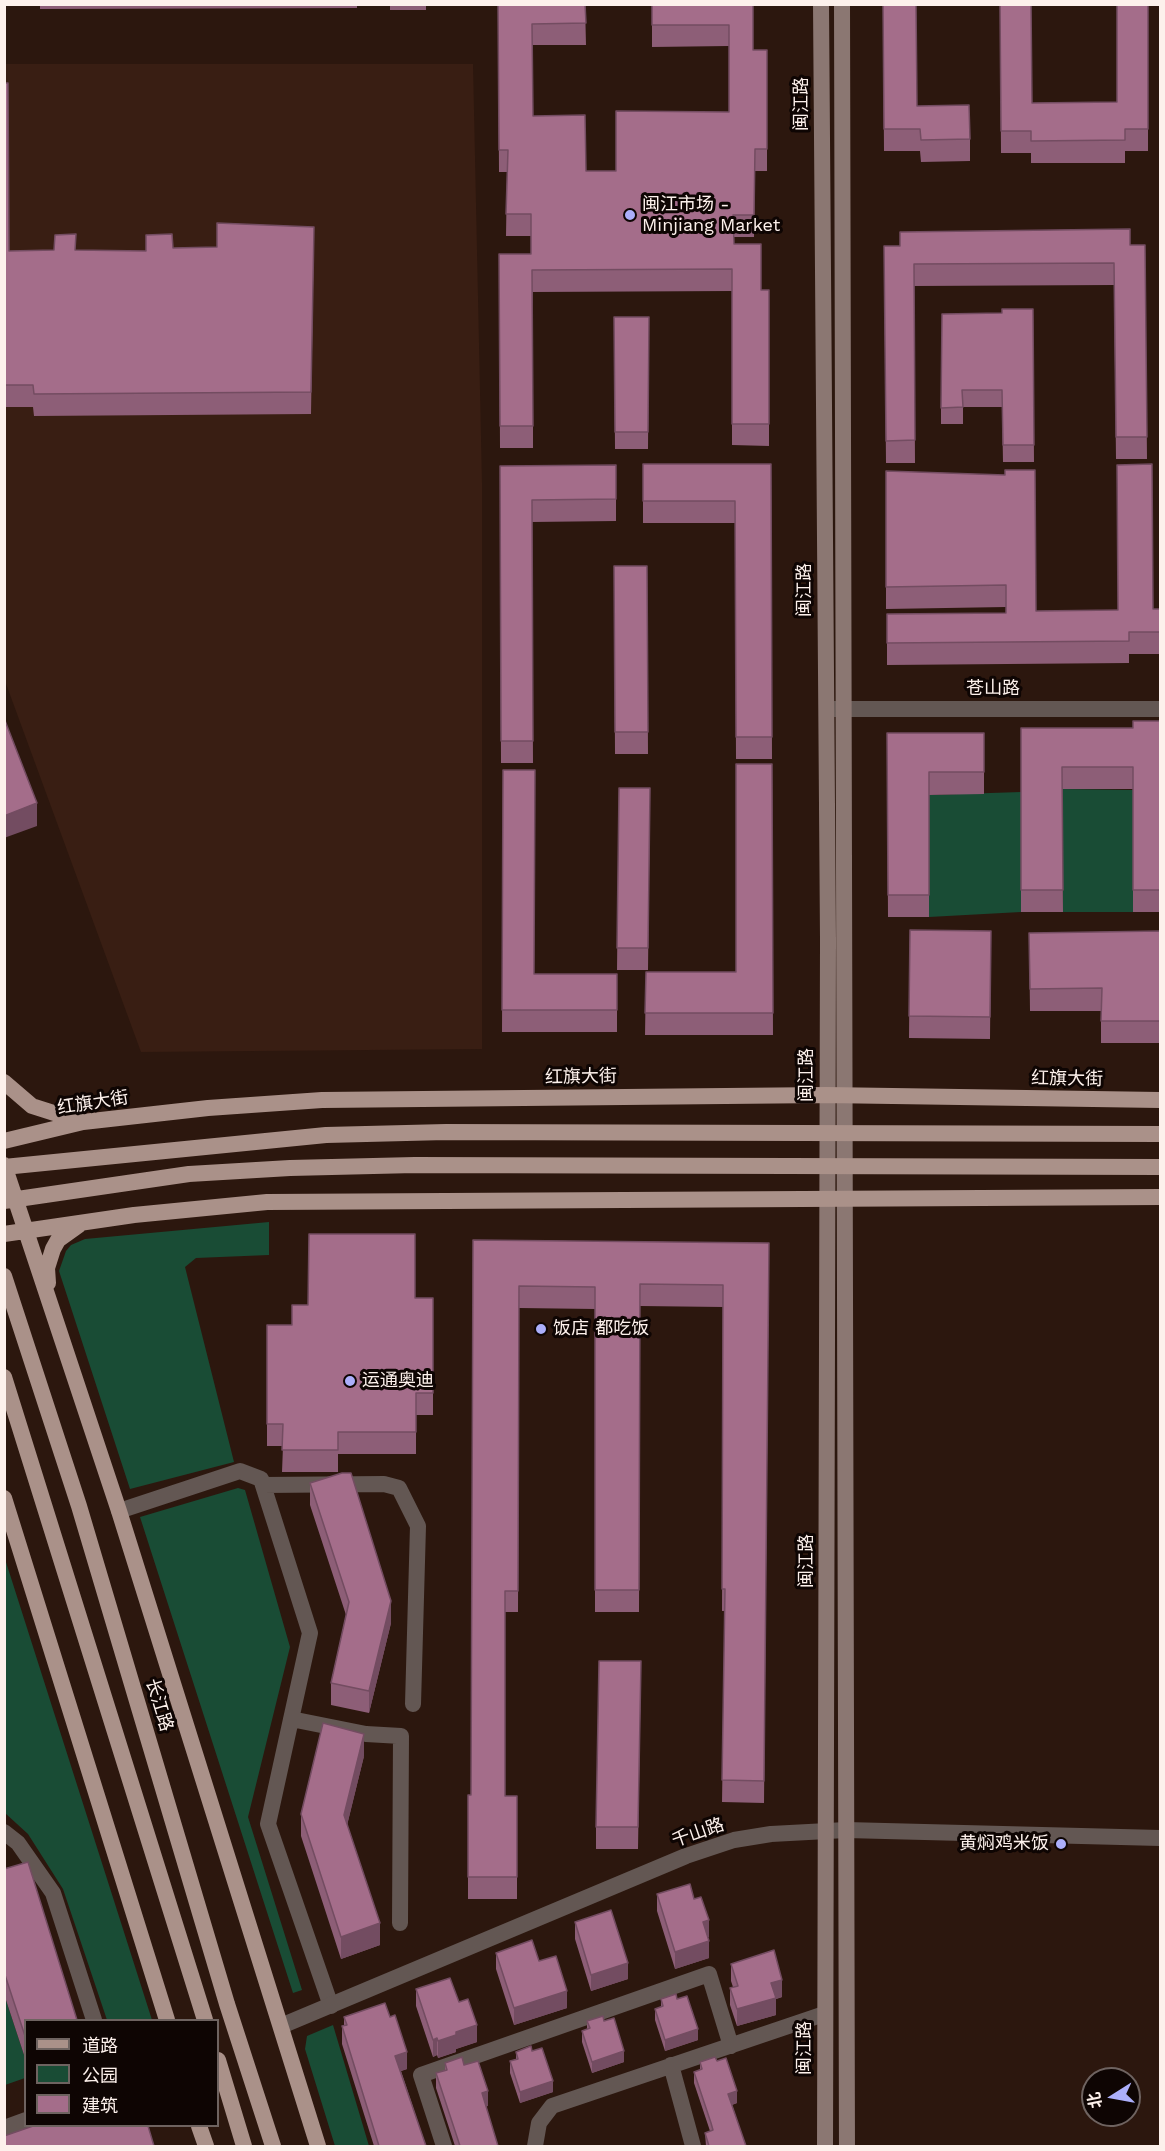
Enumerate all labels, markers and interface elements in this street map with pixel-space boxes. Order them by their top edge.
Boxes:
street label: 闽江路 [791,77,813,131]
place label: 闽江市场 - Minjiang Market [642,194,780,236]
marker: 闽江市场 - Minjiang Market [623,208,637,222]
street label: 闽江路 [794,563,816,617]
street label: 苍山路 [966,678,1020,700]
street label: 闽江路 [796,1048,818,1102]
street label: 红旗大街 [545,1066,617,1088]
street label: 红旗大街 [1031,1068,1103,1090]
street label: 红旗大街 [56,1087,130,1119]
place label: 饭店 都吃饭 [553,1318,649,1340]
marker: 饭店 都吃饭 [534,1322,548,1336]
place label: 运通奥迪 [362,1370,434,1392]
marker: 运通奥迪 [343,1374,357,1388]
street label: 闽江路 [796,1534,818,1588]
street label: 长江路 [141,1676,177,1734]
street label: 千山路 [669,1814,727,1852]
place label: 黄焖鸡米饭 [959,1833,1049,1855]
marker: 黄焖鸡米饭 [1054,1837,1068,1851]
legend [24,2019,219,2127]
street label: 闽江路 [794,2021,816,2075]
text: 道路 [82,2035,118,2056]
text: 公园 [82,2065,118,2086]
north arrow [1081,2067,1141,2127]
text: 北 [1084,2090,1106,2110]
text: 建筑 [82,2095,118,2116]

